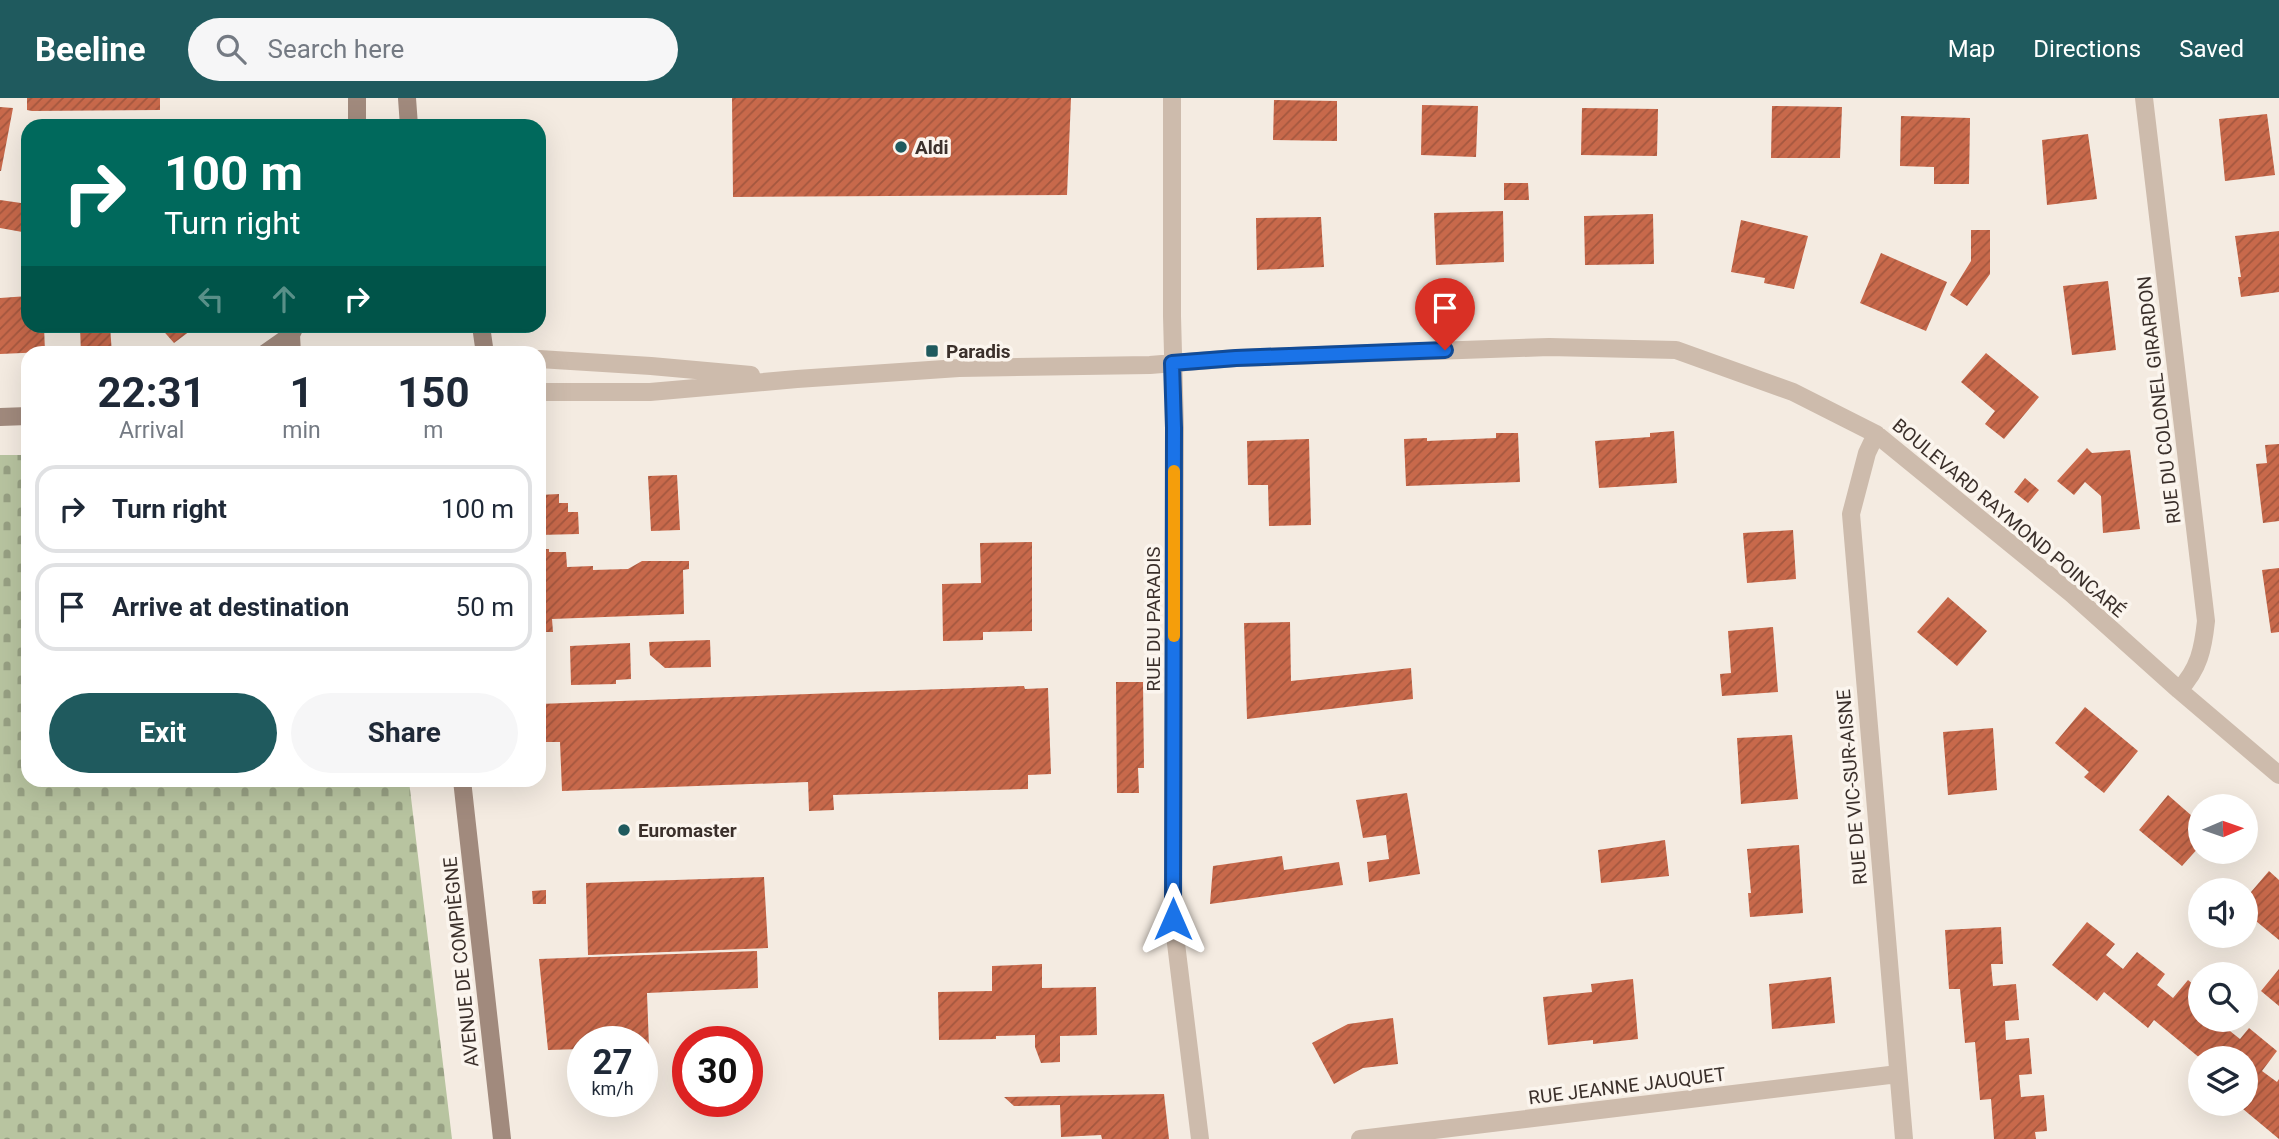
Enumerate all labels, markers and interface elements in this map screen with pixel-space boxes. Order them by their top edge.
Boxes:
search box [188,18,678,81]
text: Beeline [35,30,146,69]
icon: search [212,30,250,68]
text: Search here [268,34,404,64]
text: Map [1948,35,1995,63]
text: Directions [2033,35,2141,63]
text: Saved [2179,35,2244,63]
place label: Aldi [915,136,949,159]
marker: Aldi [893,139,909,155]
text: 100 m [164,145,303,202]
icon: right [49,147,140,238]
text: Turn right [164,204,300,242]
street label: RUE DU COLONEL GIRARDON [2132,275,2186,525]
pin [1415,278,1475,350]
icon: left [192,280,230,318]
icon: ahead [265,280,303,318]
icon: right [338,280,376,318]
icon: arrive [1426,289,1464,327]
place label: Paradis [946,340,1011,363]
marker: Paradis [924,343,940,359]
text: 22:31 [98,368,206,417]
text: 1 [289,368,314,417]
text: 150 [397,368,470,417]
street label: BOULEVARD RAYMOND POINCARÉ [1888,414,2130,622]
text: Arrival [119,417,184,444]
text: min [282,417,321,444]
text: m [423,417,443,444]
icon: right [53,490,91,528]
text: Turn right [112,494,227,524]
text: 100 m [441,494,514,524]
street label: RUE DU PARADIS [1142,546,1165,692]
icon: arrive [53,588,91,626]
text: Arrive at destination [112,592,349,622]
text: 50 m [456,592,514,622]
street label: RUE DE VIC-SUR-AISNE [1832,688,1872,886]
button: Exit [49,693,277,773]
button: Share [291,693,518,773]
north arrow [2188,794,2258,864]
map controls [2188,794,2258,1116]
place label: Euromaster [638,819,737,842]
marker: Euromaster [616,822,632,838]
street label: AVENUE DE COMPIÈGNE [439,856,483,1068]
button: sound [2188,878,2258,948]
position arrow [1136,882,1210,956]
button: search [2188,962,2258,1032]
speed limit sign: 30 [672,1026,763,1117]
text: 27 [592,1042,633,1083]
button: layers [2188,1046,2258,1116]
street label: RUE JEANNE JAUQUET [1527,1062,1727,1110]
text: km/h [591,1078,634,1099]

